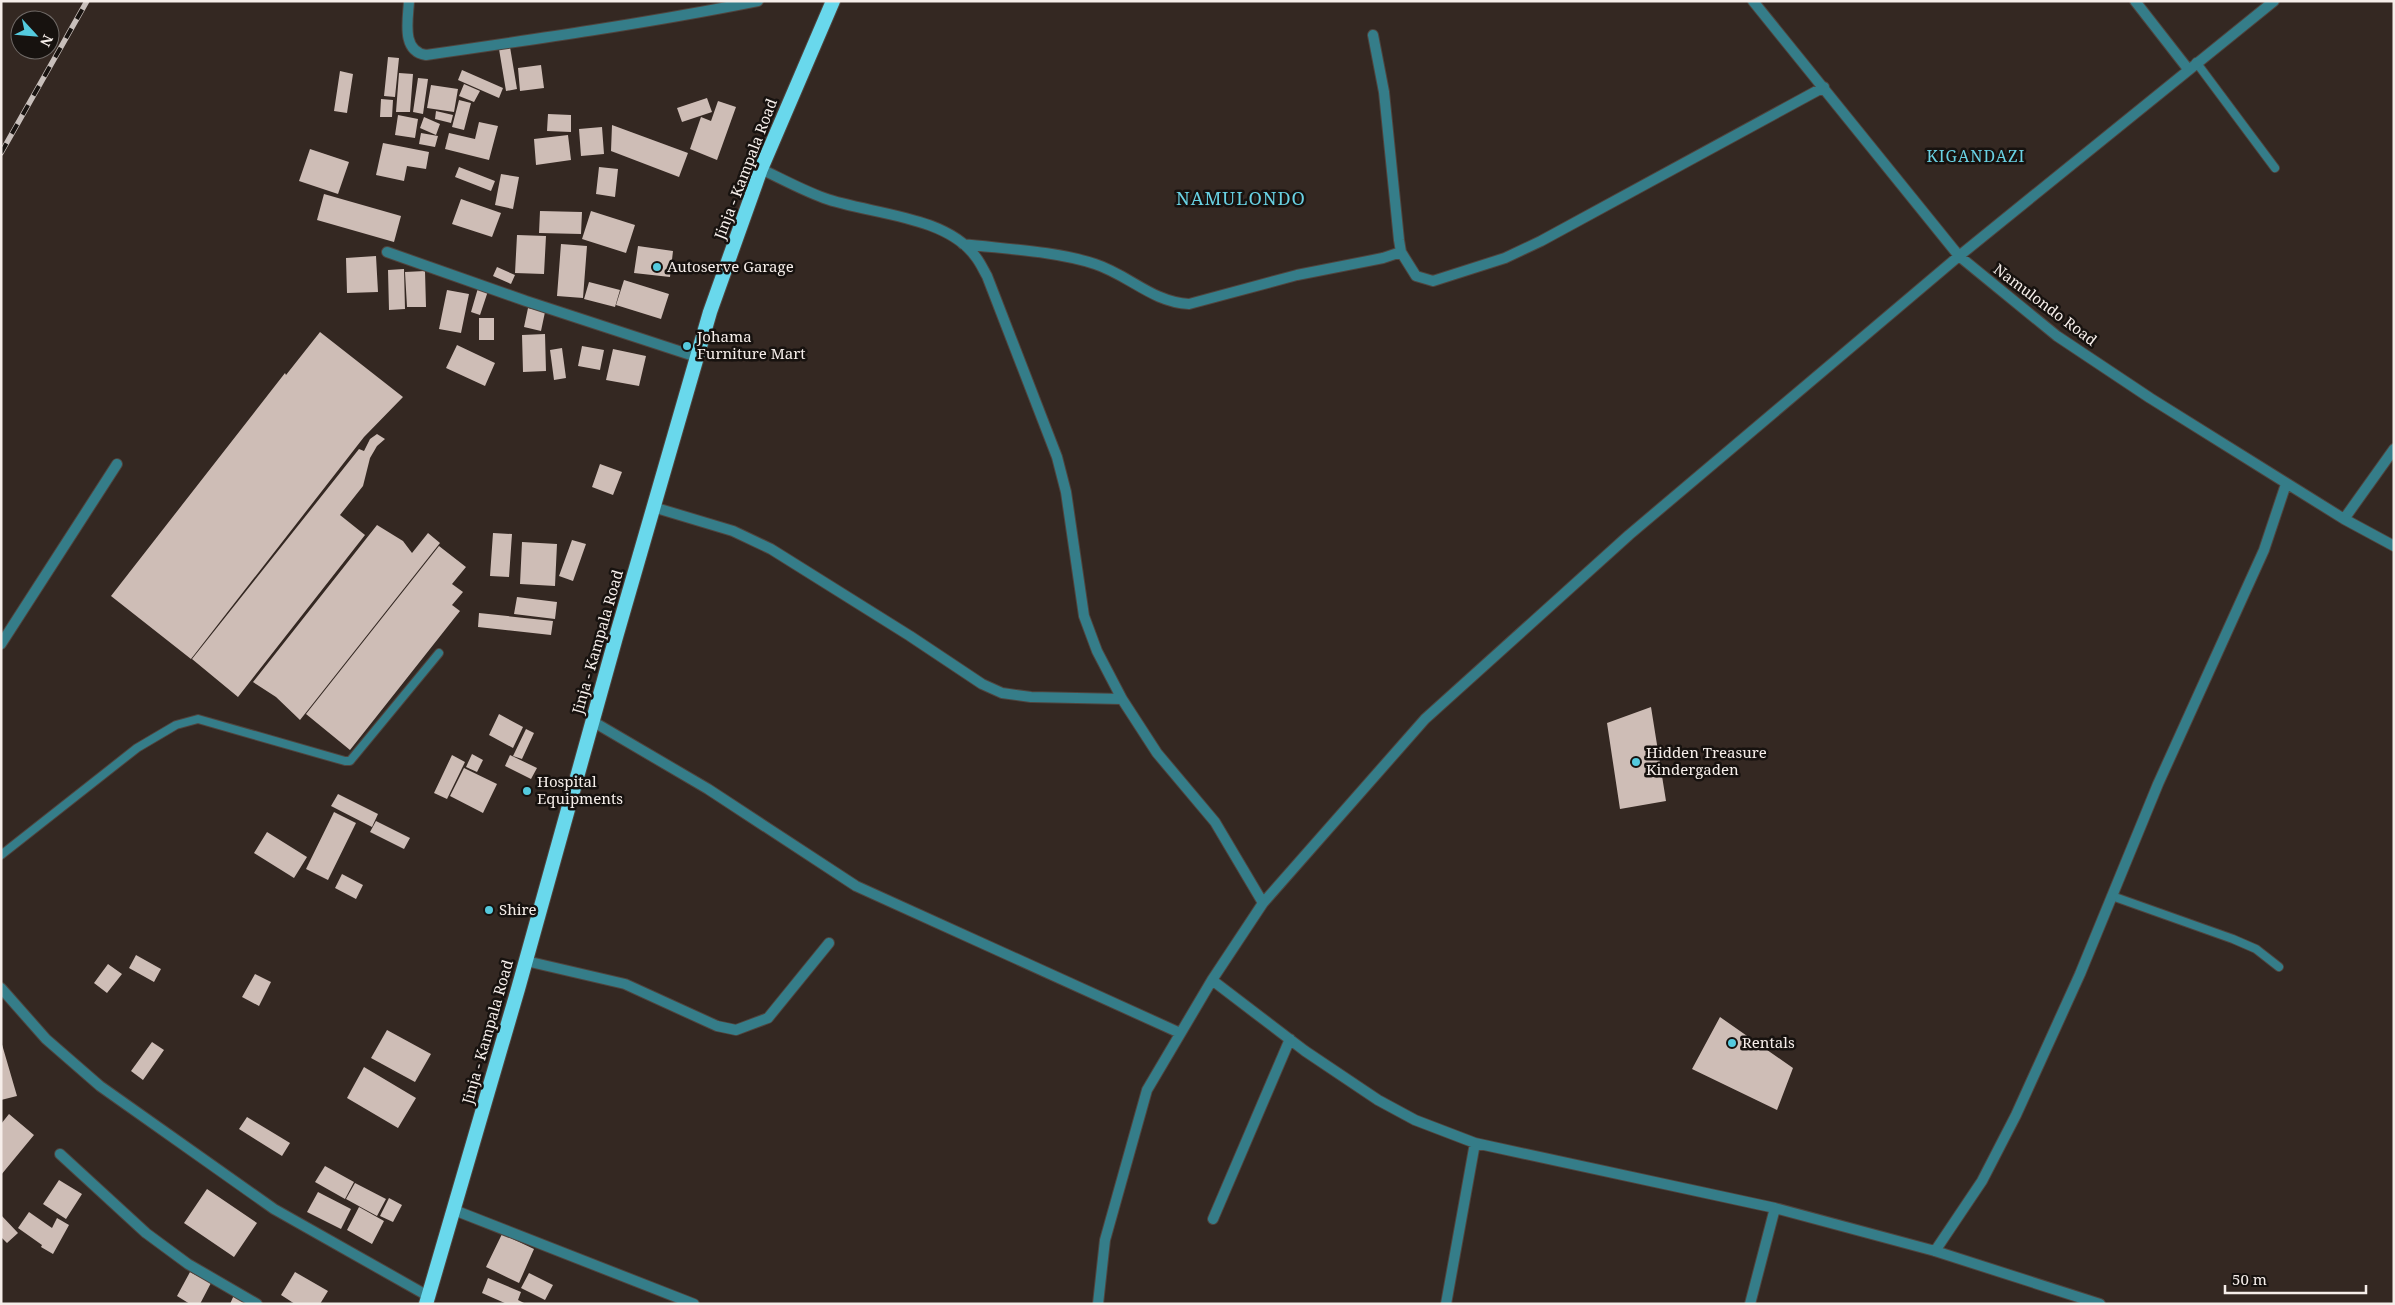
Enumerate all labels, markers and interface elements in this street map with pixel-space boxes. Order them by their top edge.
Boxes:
north arrow [10,10,60,60]
text: N [36,32,58,50]
street label: Jinja - Kampala Road [709,95,781,243]
district label: KIGANDAZI [1927,145,2025,167]
district label: NAMULONDO [1176,186,1306,210]
place label: Autoserve Garage [667,256,794,276]
street label: Namulondo Road [1990,259,2101,350]
marker: Autoserve Garage [651,261,663,273]
place label: Johama Furniture Mart [696,326,806,363]
marker: Johama Furniture Mart [681,340,693,352]
street label: Jinja - Kampala Road [567,567,627,717]
place label: Hidden Treasure Kindergaden [1646,742,1767,779]
marker: Hidden Treasure Kindergaden [1630,756,1642,768]
place label: Hospital Equipments [537,771,623,808]
marker: Hospital Equipments [521,785,533,797]
place label: Shire [499,899,537,919]
marker: Shire [483,904,495,916]
street label: Jinja - Kampala Road [457,957,517,1107]
place label: Rentals [1742,1032,1795,1052]
marker: Rentals [1726,1037,1738,1049]
scale bar [2225,1262,2366,1294]
text: 50 m [2232,1269,2267,1289]

